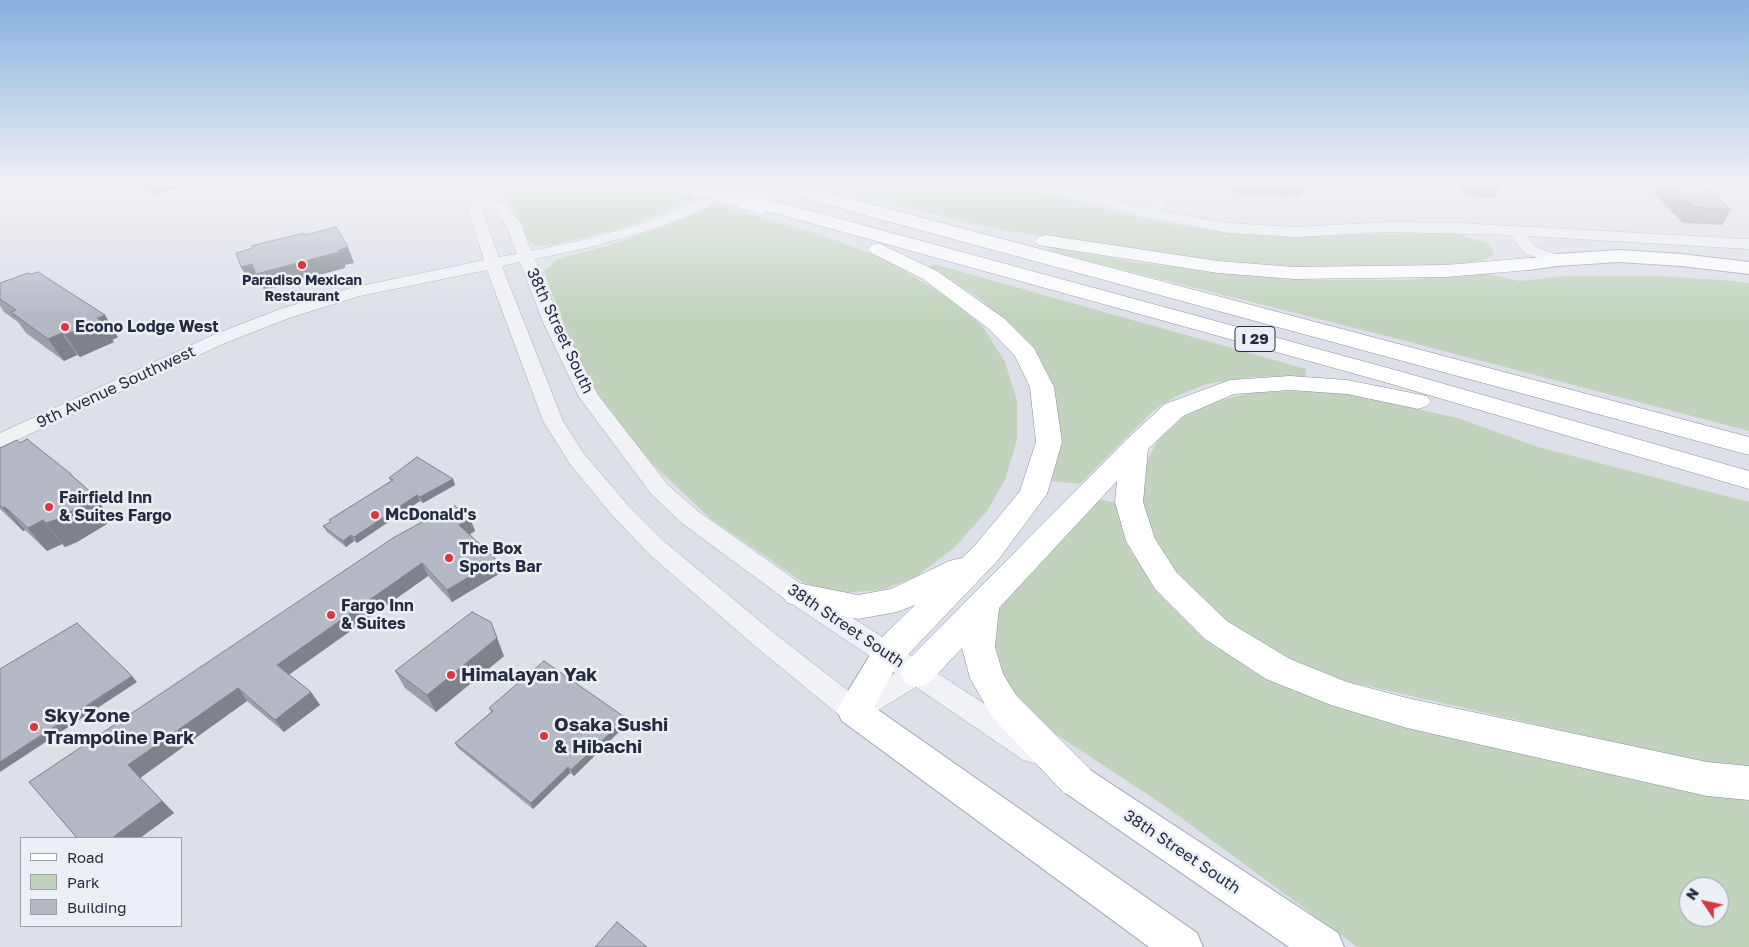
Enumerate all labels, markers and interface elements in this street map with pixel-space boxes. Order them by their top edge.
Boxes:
marker: Paradiso Mexican Restaurant [296,259,308,271]
street label: 38th Street South [522,265,598,397]
place label: Paradiso Mexican Restaurant [242,273,362,306]
place label: Econo Lodge West [75,317,219,337]
marker: Econo Lodge West [59,321,71,333]
road number: I 29 [1235,326,1275,352]
street label: 9th Avenue Southwest [34,342,198,432]
place label: Fairfield Inn & Suites Fargo [59,488,172,526]
marker: Fairfield Inn & Suites Fargo [43,501,55,513]
place label: McDonald's [385,505,476,525]
marker: McDonald's [369,509,381,521]
place label: The Box Sports Bar [459,539,542,577]
marker: The Box Sports Bar [443,552,455,564]
street label: 38th Street South [784,580,908,672]
place label: Fargo Inn & Suites [341,596,414,634]
marker: Fargo Inn & Suites [325,609,337,621]
place label: Himalayan Yak [461,664,597,686]
marker: Himalayan Yak [445,669,457,681]
place label: Sky Zone Trampoline Park [44,705,194,749]
place label: Osaka Sushi & Hibachi [554,714,668,758]
marker: Sky Zone Trampoline Park [28,721,40,733]
marker: Osaka Sushi & Hibachi [538,730,550,742]
street label: 38th Street South [1120,806,1244,898]
legend [20,837,182,927]
text: Road [67,848,104,866]
text: Park [67,873,99,891]
north arrow [1679,877,1729,927]
text: N [1682,885,1702,903]
text: Building [67,898,127,916]

